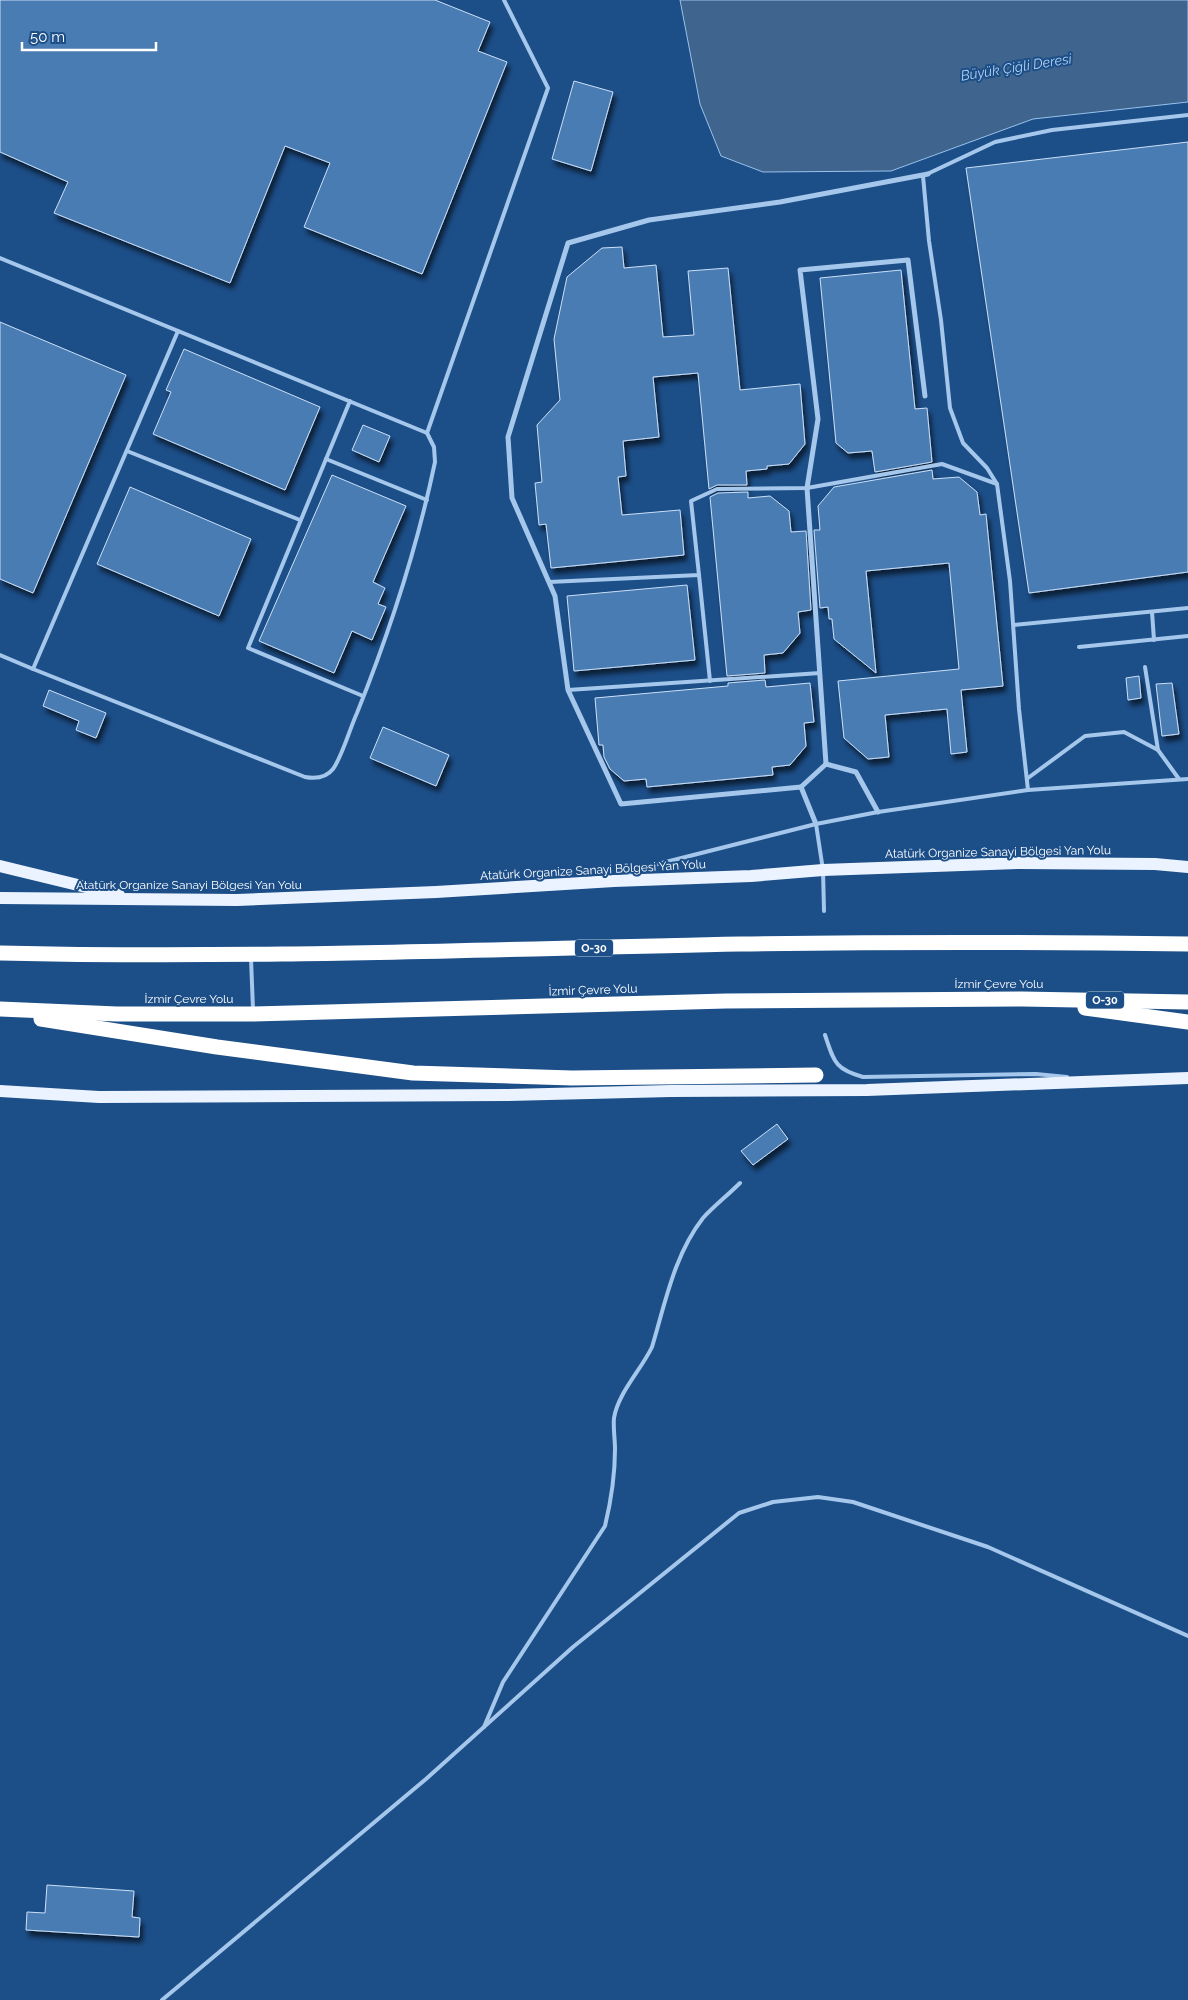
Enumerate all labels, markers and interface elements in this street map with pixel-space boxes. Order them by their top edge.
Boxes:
scale bar [22,20,156,52]
text: 50 m [30,28,65,46]
water label: Büyük Çiğli Deresi [959,50,1074,84]
street label: Atatürk Organize Sanayi Bölgesi Yan Yolu [885,843,1111,861]
street label: Atatürk Organize Sanayi Bölgesi Yan Yolu [480,857,706,883]
street label: Atatürk Organize Sanayi Bölgesi Yan Yolu [76,878,302,892]
road number: O-30 [575,940,613,956]
street label: İzmir Çevre Yolu [955,977,1043,991]
street label: İzmir Çevre Yolu [548,981,638,999]
street label: İzmir Çevre Yolu [145,992,233,1006]
road number: O-30 [1086,992,1124,1008]

